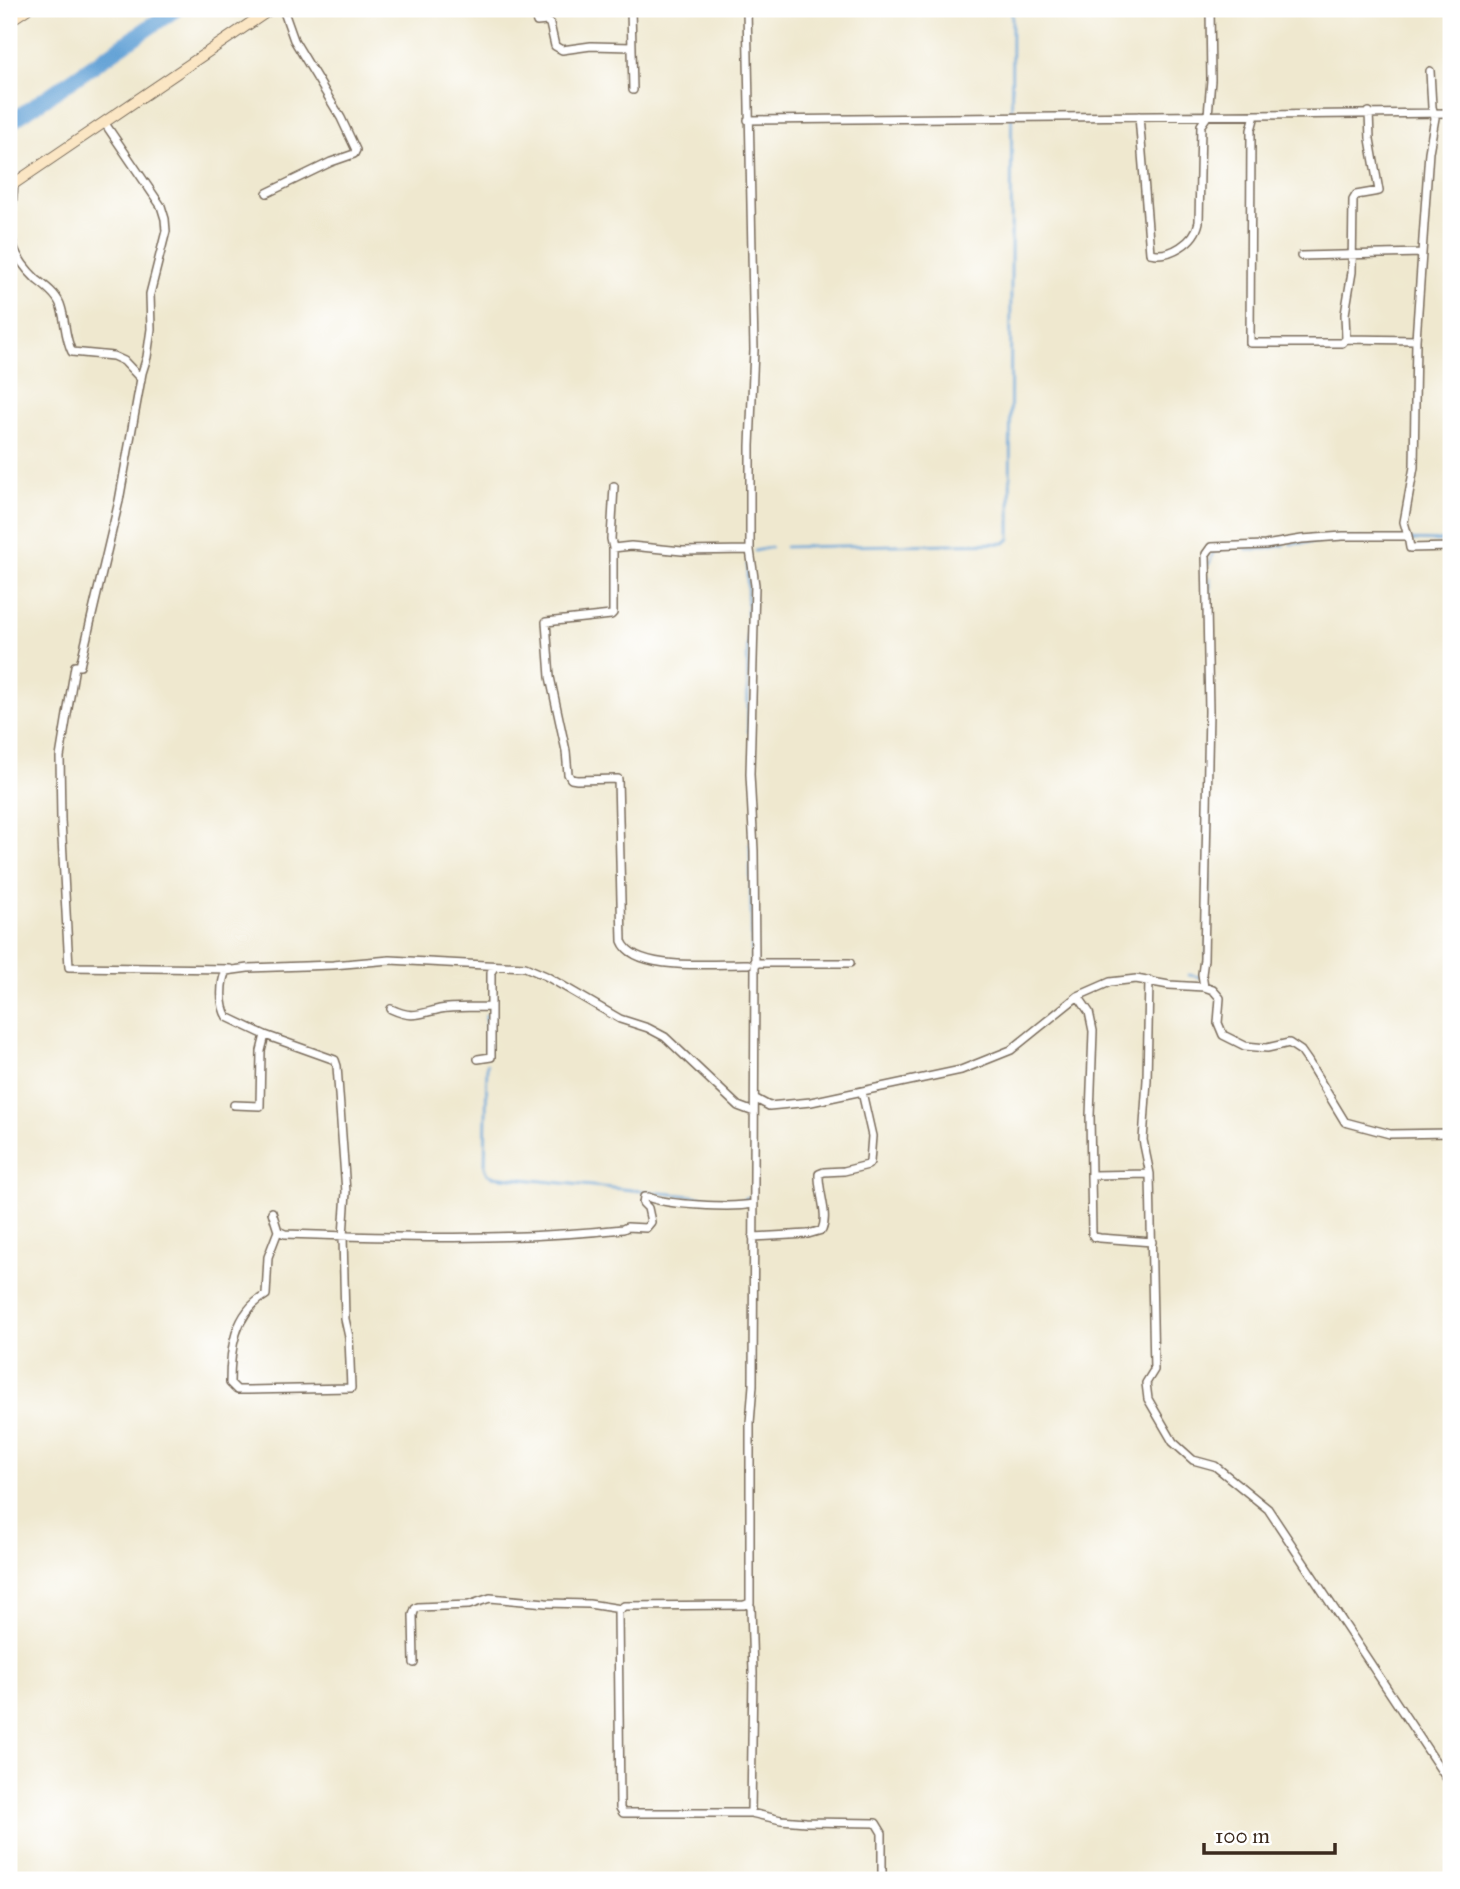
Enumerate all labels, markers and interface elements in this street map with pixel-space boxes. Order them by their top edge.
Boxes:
scale bar [1204,1812,1336,1856]
text: 100 m [1215,1823,1270,1849]

